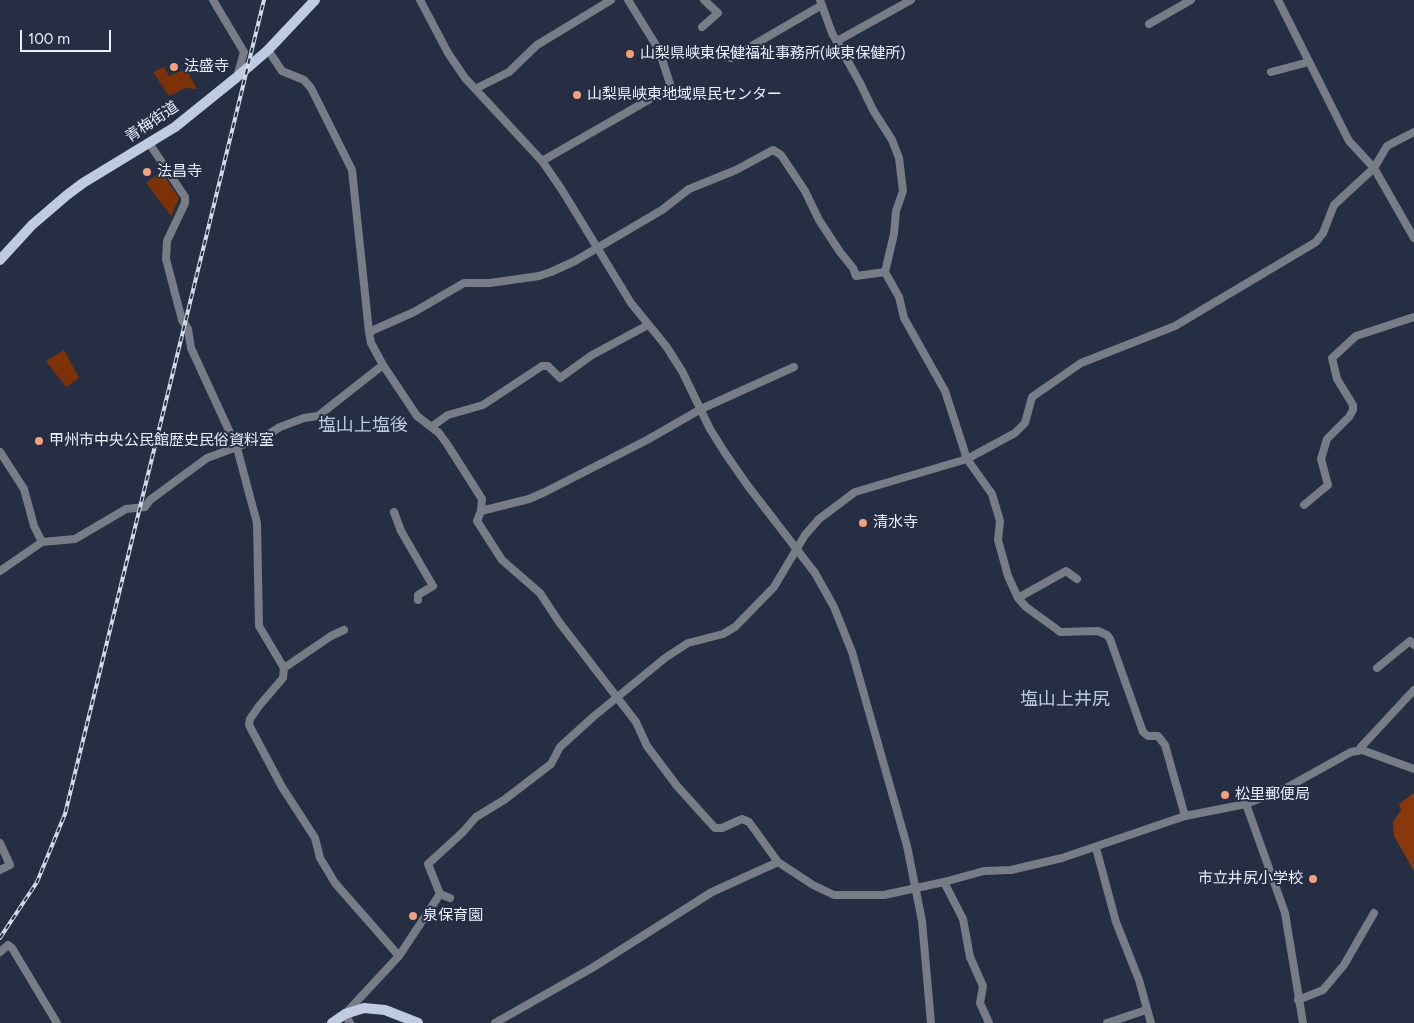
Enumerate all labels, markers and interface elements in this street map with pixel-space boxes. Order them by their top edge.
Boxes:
scale bar [22,20,114,52]
text: 100 m [28,30,70,48]
place label: 山梨県峡東保健福祉事務所(峡東保健所) [640,45,906,63]
marker: 山梨県峡東保健福祉事務所(峡東保健所) [624,48,636,60]
place label: 法盛寺 [184,58,229,76]
marker: 法盛寺 [168,61,180,73]
place label: 山梨県峡東地域県民センター [587,86,782,104]
marker: 山梨県峡東地域県民センター [571,89,583,101]
street label: 青梅街道 [122,98,182,146]
place label: 法昌寺 [157,163,202,181]
marker: 法昌寺 [141,166,153,178]
district label: 塩山上塩後 [318,415,408,437]
place label: 甲州市中央公民館歴史民俗資料室 [49,432,274,450]
marker: 甲州市中央公民館歴史民俗資料室 [33,435,45,447]
place label: 清水寺 [873,514,918,532]
marker: 清水寺 [857,517,869,529]
district label: 塩山上井尻 [1020,689,1110,711]
place label: 松里郵便局 [1235,786,1310,804]
marker: 松里郵便局 [1219,789,1231,801]
place label: 市立井尻小学校 [1198,870,1303,888]
marker: 市立井尻小学校 [1307,873,1319,885]
place label: 泉保育園 [423,907,483,925]
marker: 泉保育園 [407,910,419,922]

